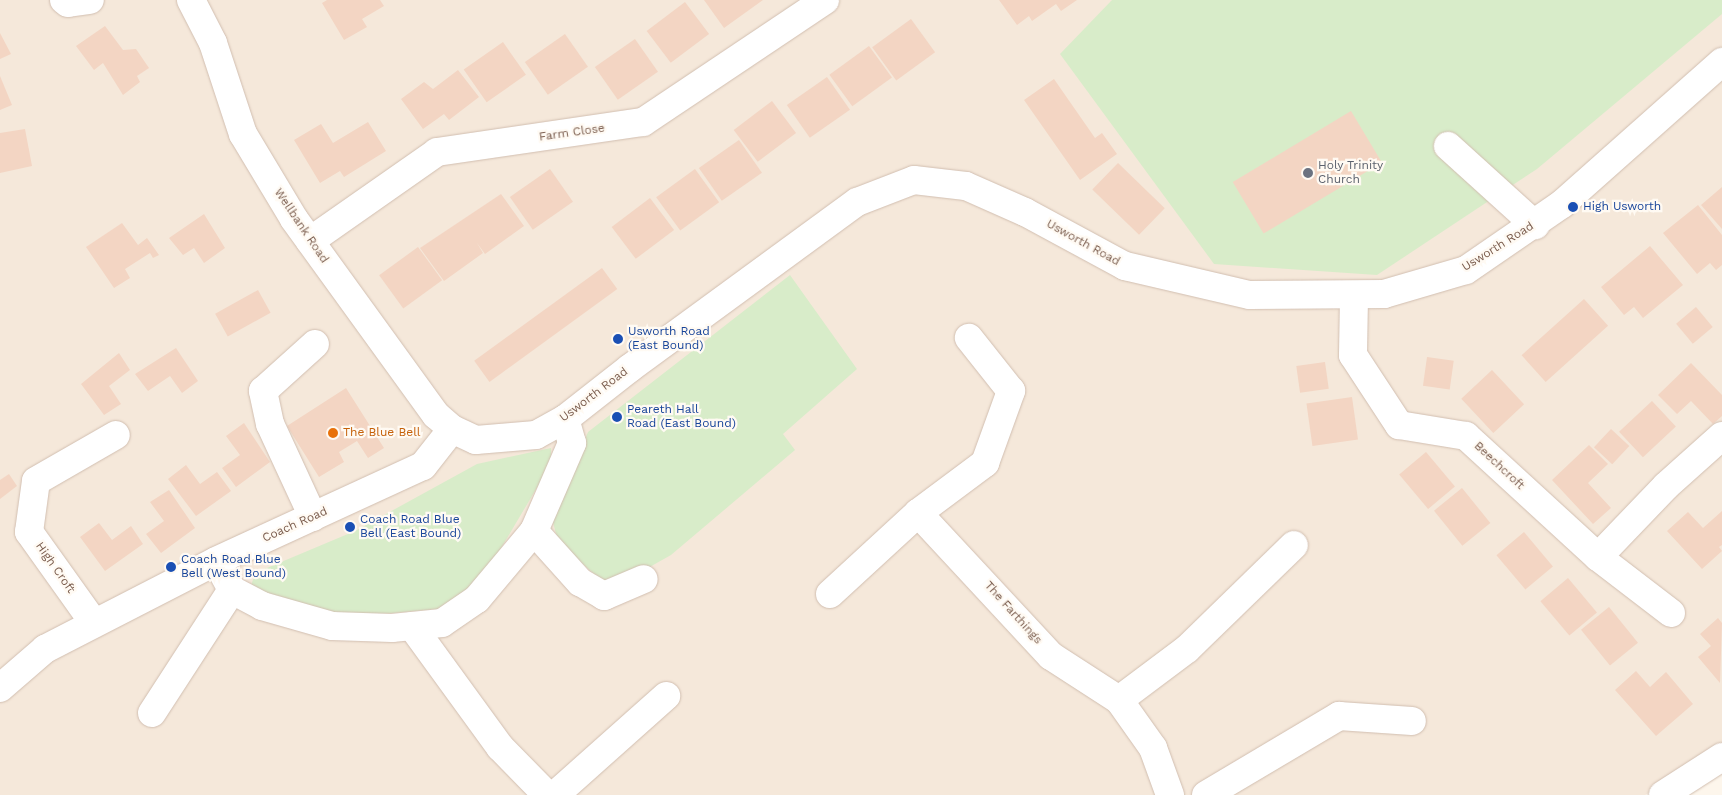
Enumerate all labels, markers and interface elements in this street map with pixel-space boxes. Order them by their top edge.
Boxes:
street label: Farm Close [538,121,606,145]
place label: Holy Trinity Church [1318,159,1384,187]
marker: Holy Trinity Church [1302,167,1314,179]
street label: Wellbank Road [271,186,331,266]
place label: High Usworth [1583,200,1661,214]
marker: High Usworth [1567,201,1579,213]
street label: Usworth Road [1044,217,1122,269]
street label: Usworth Road [1460,219,1536,275]
place label: Usworth Road (East Bound) [628,325,710,353]
marker: Usworth Road (East Bound) [612,333,624,345]
street label: Usworth Road [557,365,631,425]
place label: Peareth Hall Road (East Bound) [627,403,736,431]
marker: Peareth Hall Road (East Bound) [611,411,623,423]
place label: The Blue Bell [343,426,420,440]
marker: The Blue Bell [327,427,339,439]
street label: Beechcroft [1471,439,1527,493]
street label: Coach Road [260,504,330,546]
place label: Coach Road Blue Bell (East Bound) [360,513,462,541]
marker: Coach Road Blue Bell (East Bound) [344,521,356,533]
street label: High Croft [32,540,78,596]
place label: Coach Road Blue Bell (West Bound) [181,553,286,581]
marker: Coach Road Blue Bell (West Bound) [165,561,177,573]
street label: The Farthings [981,579,1045,647]

